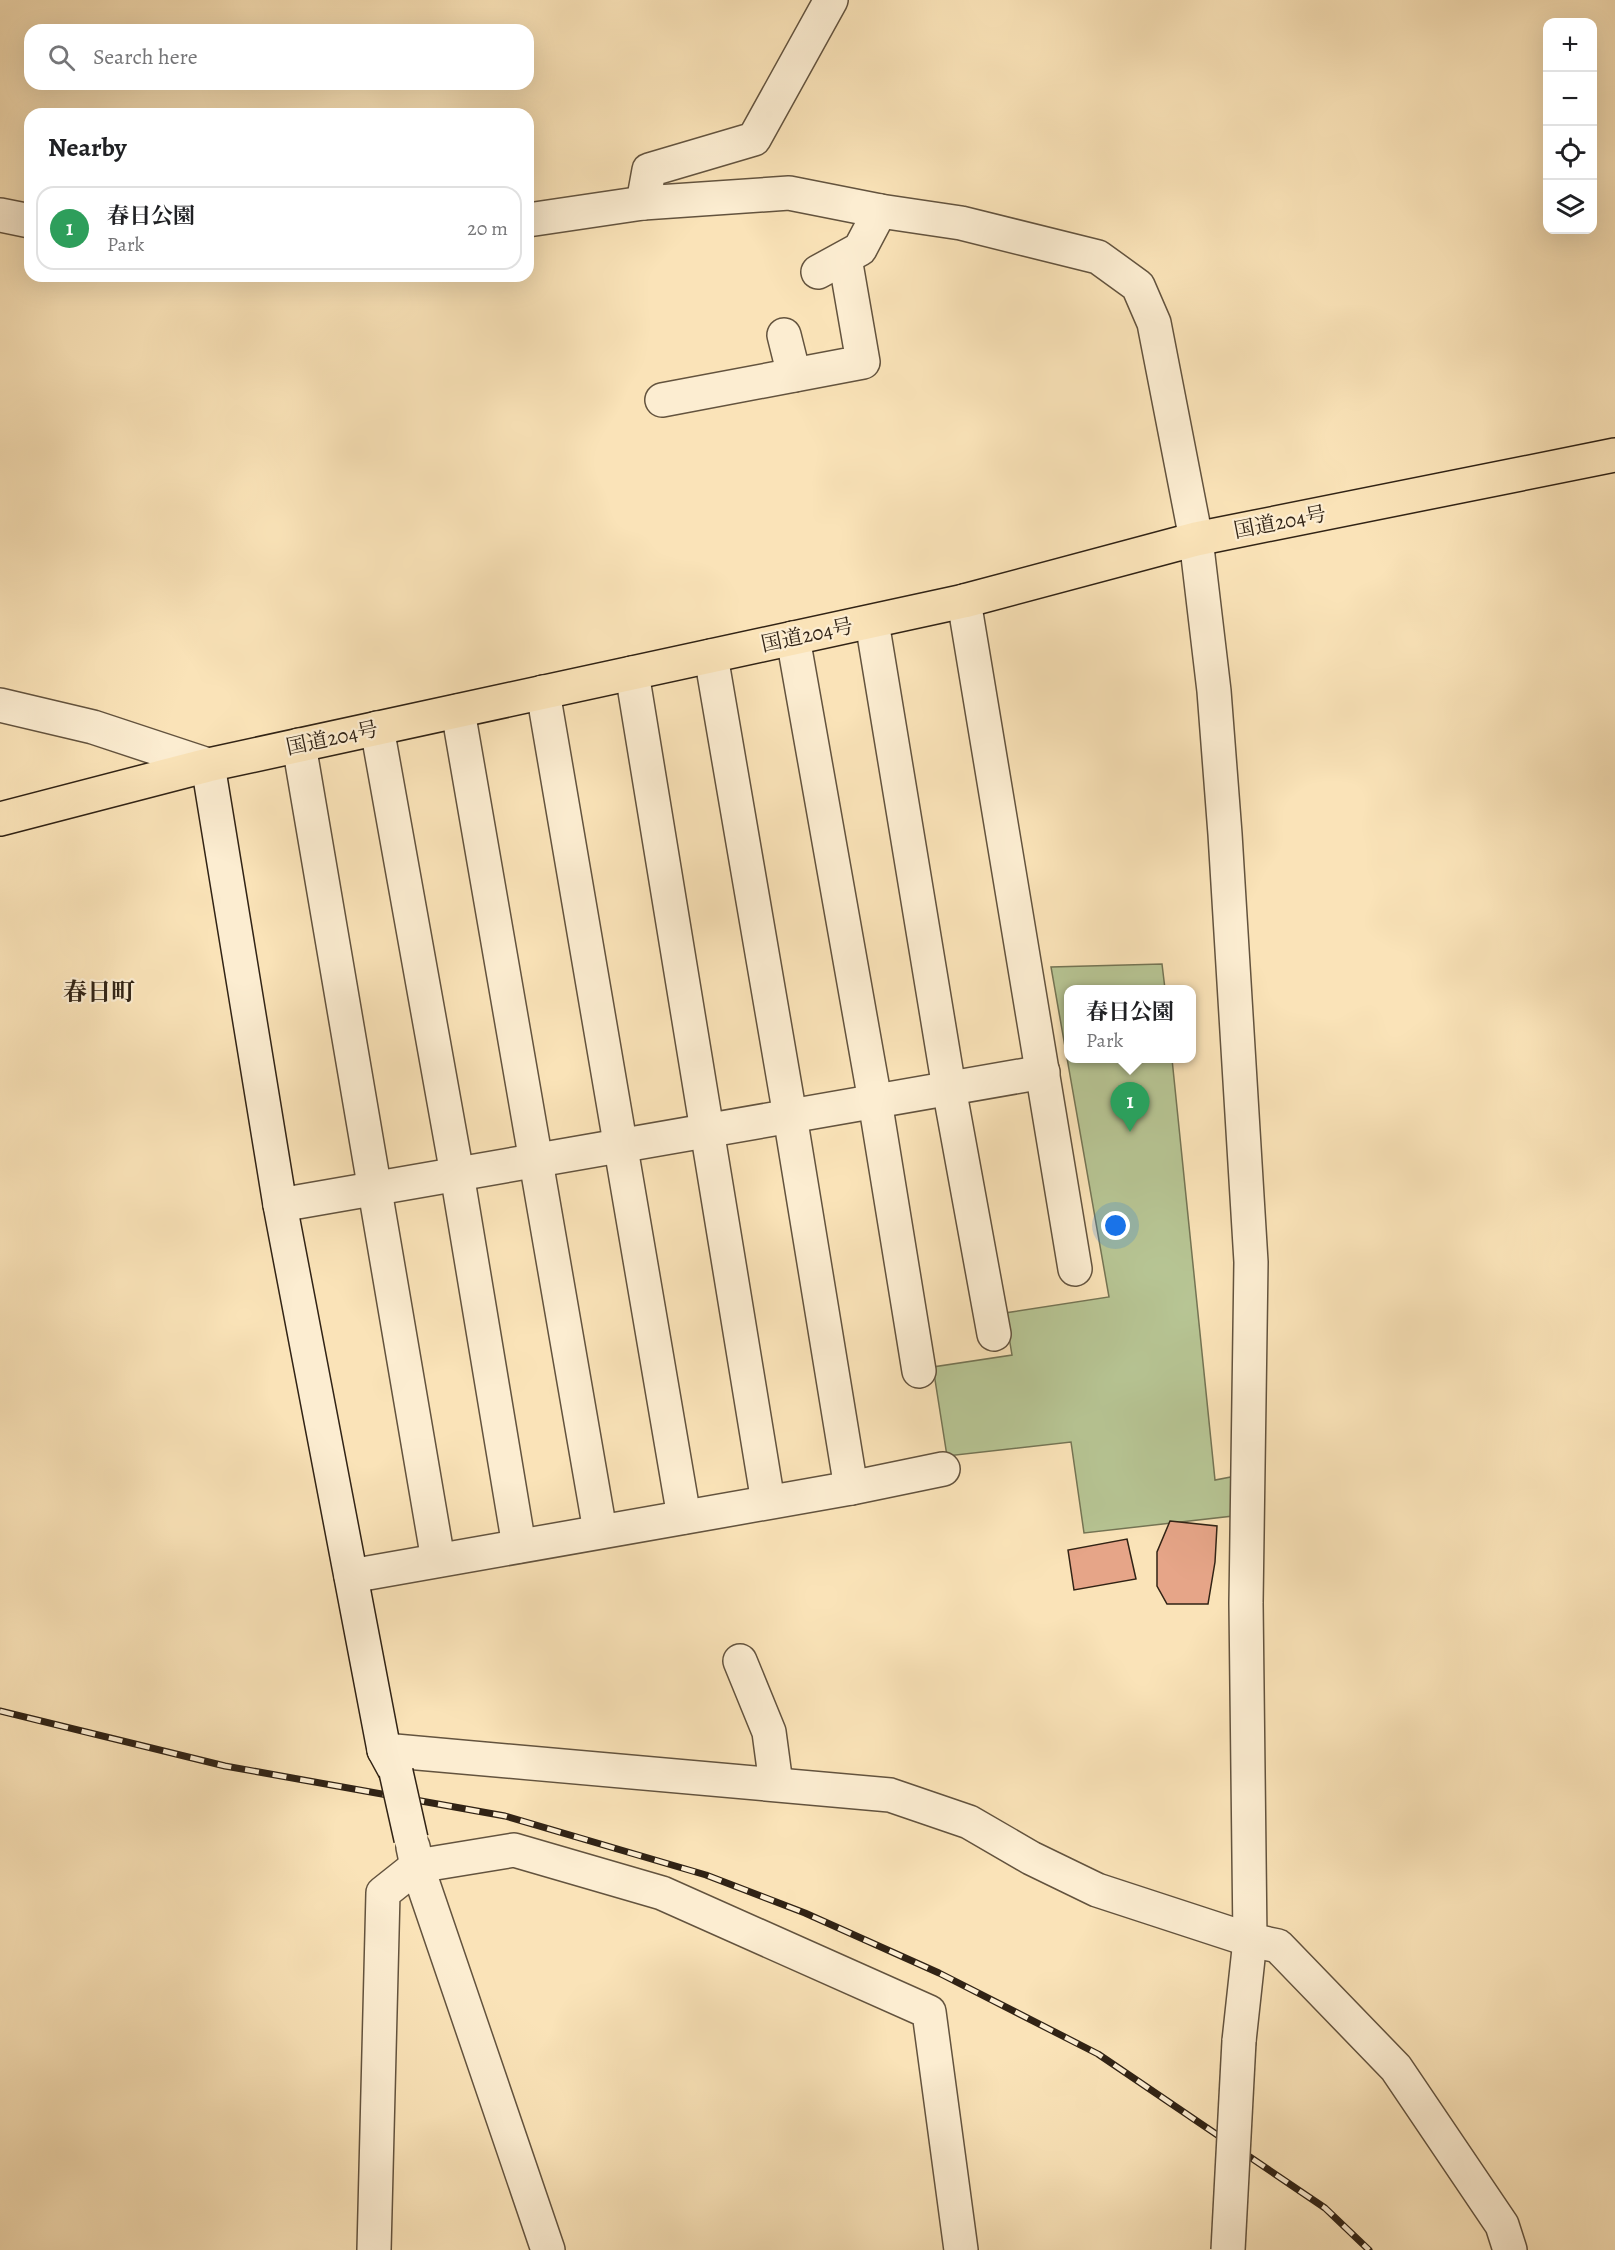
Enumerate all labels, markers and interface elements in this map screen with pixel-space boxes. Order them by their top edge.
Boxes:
map controls [1543,18,1597,234]
button: + [1543,18,1597,72]
search box [24,24,534,90]
icon: search [45,41,78,74]
text: Search here [93,42,198,72]
button: − [1543,72,1597,126]
button: locate [1543,126,1597,180]
text: Nearby [48,130,127,165]
button: layers [1543,180,1597,234]
text: 春日公園 [107,201,195,231]
text: 1 [66,215,73,242]
text: 20 m [467,215,508,242]
text: Park [107,231,145,258]
street label: 国道204号 [1231,499,1329,545]
street label: 国道204号 [758,612,856,658]
street label: 国道204号 [283,715,381,761]
district label: 春日町 [63,976,135,1008]
popup [1064,985,1196,1063]
text: 春日公園 [1086,997,1174,1027]
text: Park [1086,1027,1124,1054]
pin: 1 [1110,1082,1150,1132]
your location [1101,1211,1130,1240]

